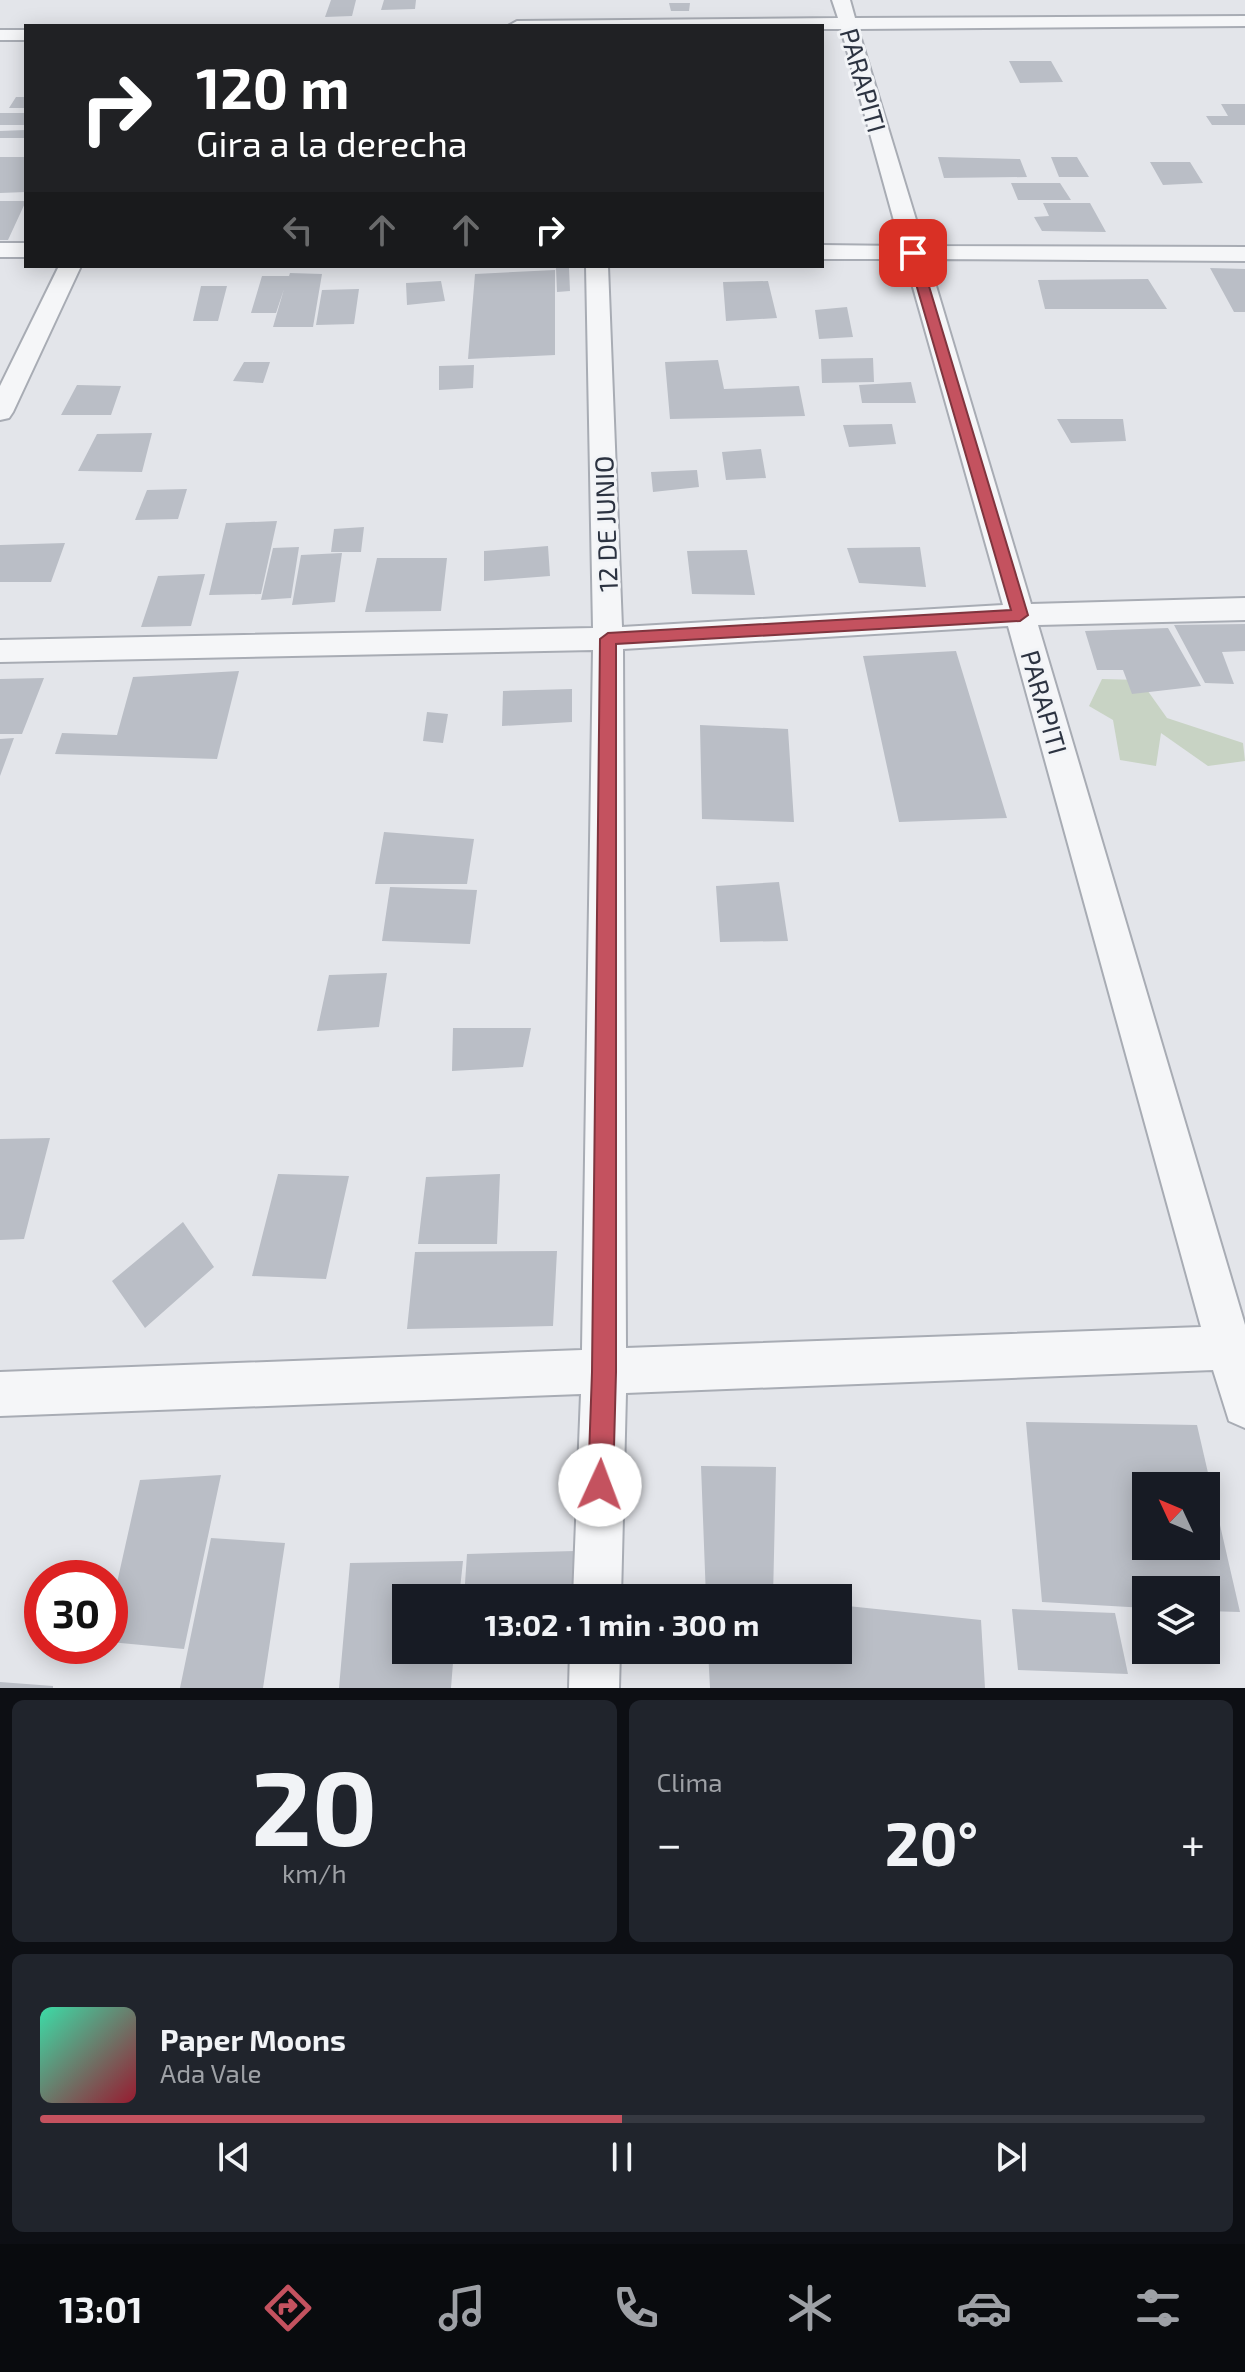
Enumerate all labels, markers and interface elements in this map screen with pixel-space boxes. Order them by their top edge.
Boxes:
street label: PARAPITI [834,24,894,136]
text: 120 m [196,53,350,120]
icon: right [64,56,168,160]
text: Gira a la derecha [196,121,468,164]
icon: left [276,208,320,252]
icon: ahead [360,208,404,252]
icon: ahead [444,208,488,252]
icon: right [528,208,572,252]
pin [879,219,947,287]
icon: arrive [891,231,935,275]
street label: 12 DE JUNIO [587,455,623,593]
street label: PARAPITI [1015,646,1075,758]
position arrow [558,1443,642,1527]
north arrow [1132,1472,1220,1560]
map controls [1132,1472,1220,1664]
speed limit sign: 30 [24,1560,128,1664]
button: layers [1132,1576,1220,1664]
text: 13:02 · 1 min · 300 m [485,1606,759,1642]
text: 20 [251,1742,377,1867]
text: Clima [657,1766,723,1797]
text: 20° [885,1806,978,1878]
text: − [657,1816,682,1869]
text: + [1181,1816,1205,1869]
text: km/h [282,1857,347,1888]
text: Paper Moons [160,2021,346,2057]
text: Ada Vale [160,2057,262,2088]
icon: previous [212,2135,256,2179]
icon: pause [600,2135,644,2179]
icon: next [989,2135,1033,2179]
icon: directions [260,2280,316,2336]
icon: music [434,2280,490,2336]
icon: phone [608,2280,664,2336]
icon: climate [782,2280,838,2336]
icon: car [956,2280,1012,2336]
icon: filters [1130,2280,1186,2336]
text: 13:01 [59,2287,142,2330]

